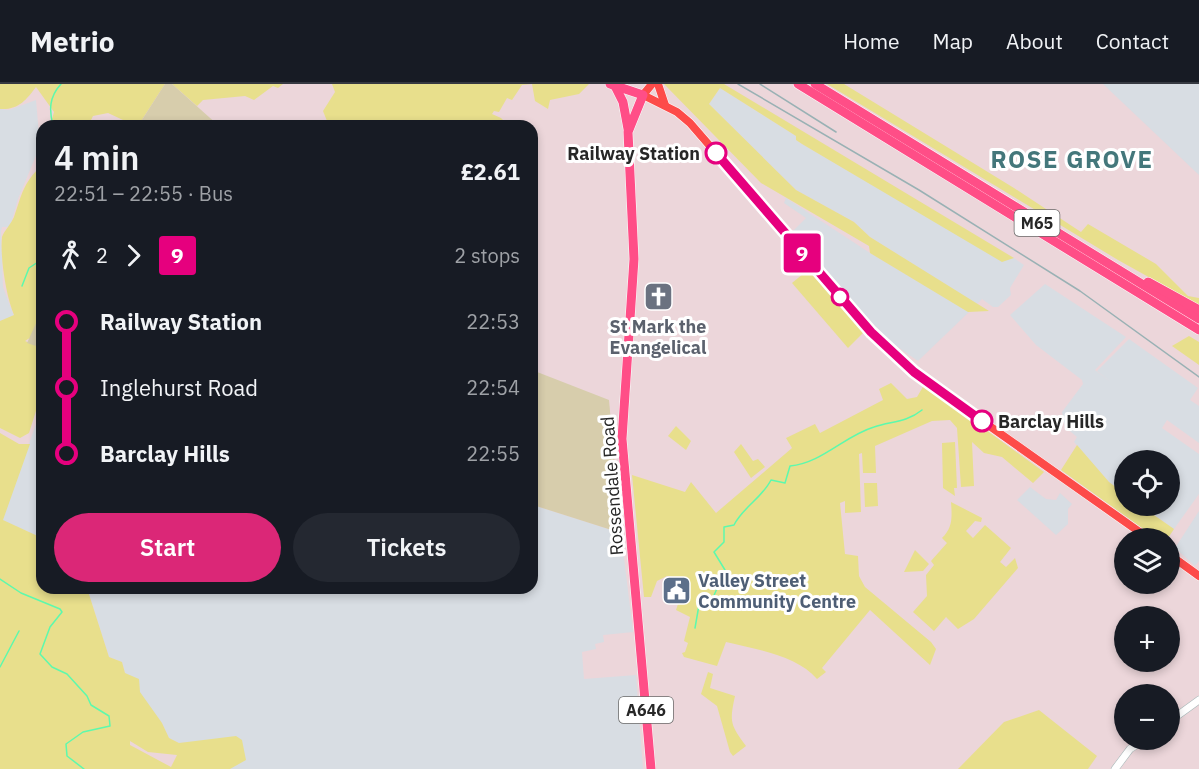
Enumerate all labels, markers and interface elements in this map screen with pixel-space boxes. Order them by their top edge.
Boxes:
text: Metrio [30,23,115,60]
text: Home [843,27,900,55]
text: Map [933,27,973,55]
text: About [1006,27,1063,55]
text: Contact [1096,27,1169,55]
text: 4 min [54,136,139,179]
place label: Railway Station [567,142,700,165]
marker: Railway Station [705,142,727,164]
district label: ROSE GROVE [991,143,1153,175]
text: £2.61 [461,157,520,186]
text: 22:51 – 22:55 · Bus [54,180,233,207]
road number: M65 [1014,210,1060,236]
line badge: 9 [782,234,822,272]
icon: walk [54,239,87,272]
icon: forward [117,239,150,272]
text: 9 [796,239,808,267]
text: 9 [171,241,184,269]
text: 2 [96,242,108,269]
text: 2 stops [454,242,520,269]
church icon: St Mark the Evangelical [642,281,674,313]
unlabelled marker [831,288,849,306]
text: Railway Station [100,307,262,336]
text: 22:53 [466,308,520,335]
place label: St Mark the Evangelical [610,315,707,359]
text: Inglehurst Road [100,373,258,402]
text: 22:54 [466,374,520,401]
marker: Barclay Hills [971,410,993,432]
place label: Barclay Hills [998,410,1104,433]
street label: Rossendale Road [596,416,628,556]
text: Barclay Hills [100,439,230,468]
text: 22:55 [466,440,520,467]
map controls [1114,450,1180,750]
button: locate [1114,450,1180,516]
button: Start [54,513,281,582]
button: Tickets [293,513,520,582]
button: layers [1114,528,1180,594]
place label: Valley Street Community Centre [698,569,856,613]
public building icon: Valley Street Community Centre [661,574,693,606]
button: + [1114,606,1180,672]
button: − [1114,684,1180,750]
road number: A646 [619,697,673,723]

